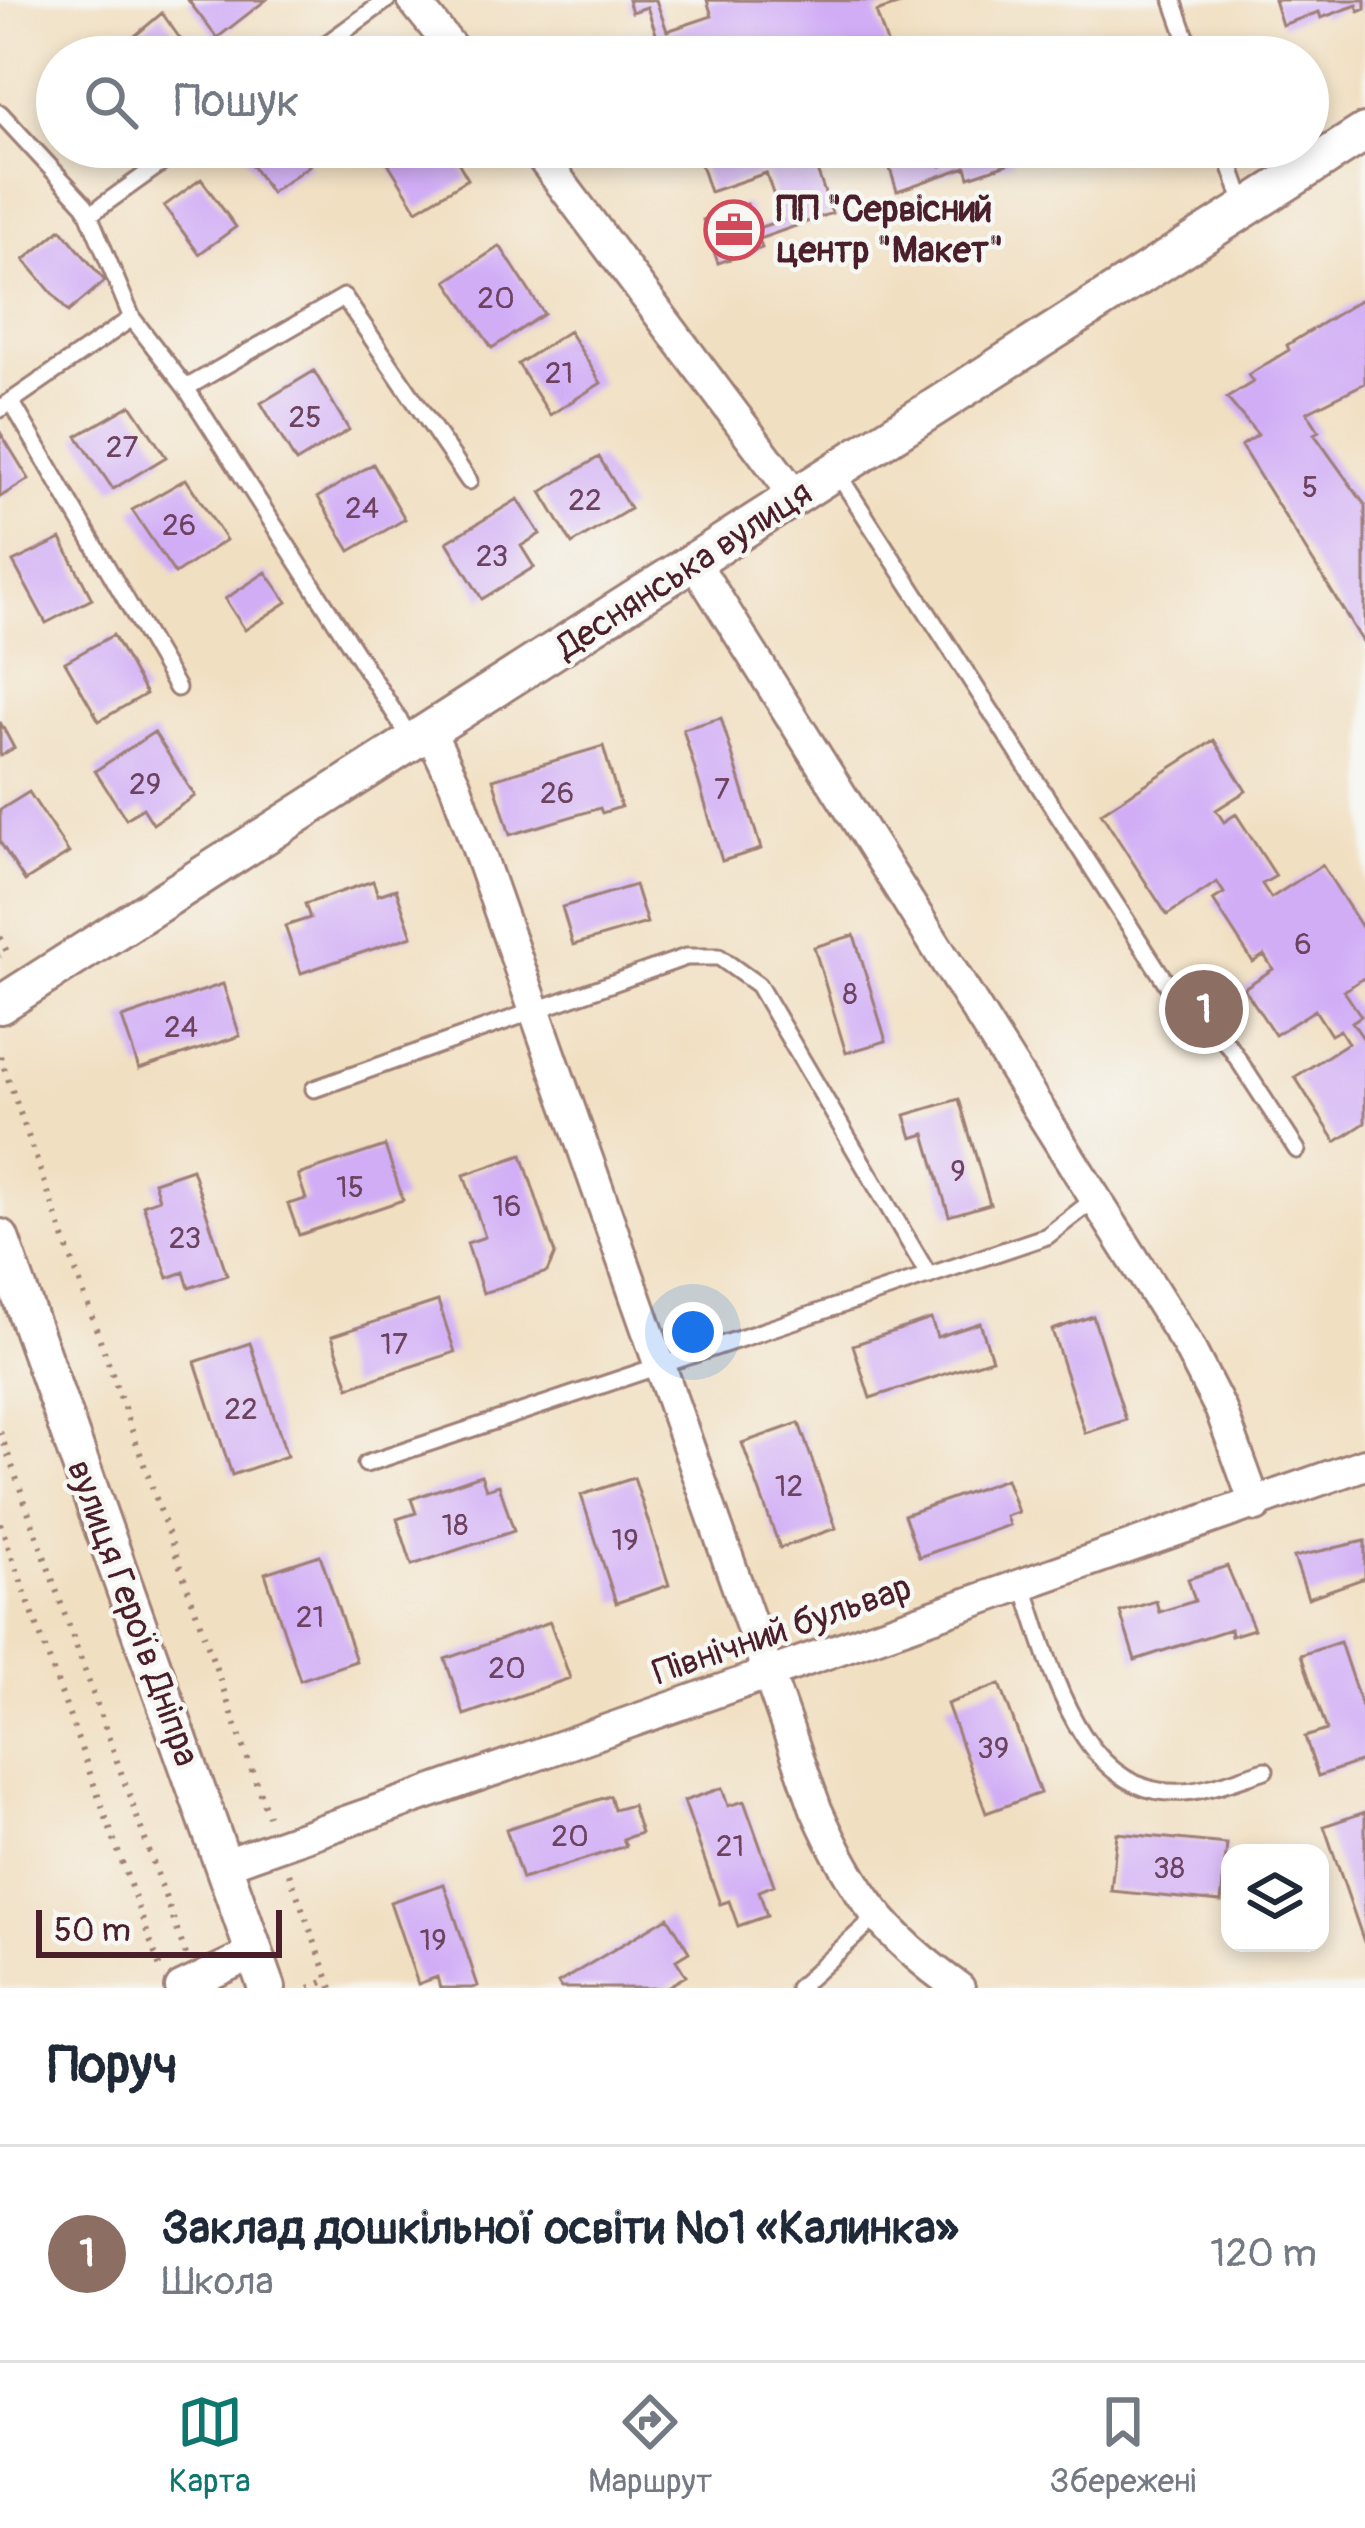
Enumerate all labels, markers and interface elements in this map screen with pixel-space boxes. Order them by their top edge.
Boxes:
search box [36,36,1329,168]
icon: search [78,69,144,135]
text: Пошук [174,74,299,130]
place label: ПП "Сервісний центр "Макет" [776,187,1003,273]
office icon: ПП "Сервісний центр "Макет" [703,199,765,261]
house number: 20 [477,280,515,317]
house number: 21 [545,355,573,392]
house number: 25 [288,399,322,436]
house number: 27 [106,429,138,466]
house number: 5 [1302,469,1318,506]
street label: Деснянська вулиця [546,471,820,671]
house number: 22 [568,482,602,519]
house number: 24 [345,490,379,527]
house number: 26 [162,507,196,544]
house number: 23 [476,538,508,575]
house number: 29 [129,766,161,803]
house number: 7 [714,771,730,808]
house number: 26 [540,775,574,812]
house number: 6 [1294,926,1312,963]
pin: 1 [1165,964,1243,1054]
house number: 8 [842,976,858,1013]
house number: 24 [164,1009,198,1046]
house number: 9 [950,1153,966,1190]
house number: 15 [336,1169,364,1206]
house number: 16 [492,1188,522,1225]
house number: 23 [169,1220,201,1257]
your location [663,1302,723,1362]
house number: 17 [380,1326,408,1363]
house number: 22 [224,1391,258,1428]
street label: вулиця Героїв Дніпра [57,1454,209,1772]
house number: 12 [775,1468,803,1505]
house number: 18 [442,1507,468,1544]
house number: 19 [611,1522,639,1559]
street label: Північний бульвар [647,1565,917,1695]
house number: 21 [296,1599,324,1636]
house number: 20 [488,1650,526,1687]
house number: 39 [977,1730,1009,1767]
house number: 20 [551,1818,589,1855]
house number: 21 [716,1828,744,1865]
map controls [1221,1844,1329,1952]
button: layers [1221,1844,1329,1952]
house number: 38 [1153,1850,1185,1887]
scale bar [36,1904,282,1957]
text: 50 m [54,1910,131,1951]
house number: 19 [419,1922,447,1959]
text: Поруч [48,2034,178,2098]
text: Заклад дошкільної освіти №1 «Калинка» [162,2201,959,2257]
text: 1 [79,2229,95,2278]
text: 120 m [1210,2229,1317,2278]
text: Школа [162,2257,274,2306]
tab: Карта [169,2389,251,2502]
tab: Маршрут [588,2389,712,2502]
tab: Збережені [1050,2389,1196,2502]

